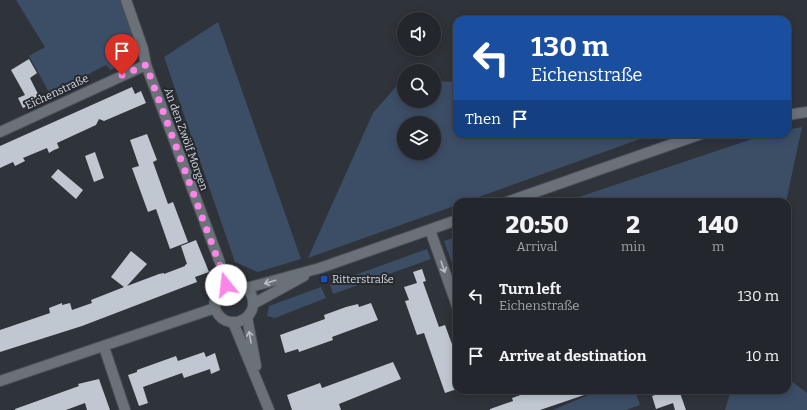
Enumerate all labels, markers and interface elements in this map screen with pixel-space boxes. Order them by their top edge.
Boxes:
map controls [397,12,441,160]
button: sound [397,12,441,56]
text: 130 m [531,30,609,63]
icon: left [465,32,517,84]
pin [105,34,139,75]
icon: arrive [111,40,133,62]
button: search [397,64,441,108]
text: Eichenstraße [531,64,642,86]
street label: Eichenstraße [23,72,91,112]
street label: An den Zwölf Morgen [161,86,211,192]
icon: arrive [509,108,531,130]
text: Then [465,110,501,128]
button: layers [397,116,441,160]
text: 20:50 [505,211,569,239]
text: 2 [626,211,640,239]
text: 140 [698,211,739,239]
text: Arrival [516,239,558,254]
text: min [621,239,645,254]
text: m [712,239,724,254]
one-way arrow [440,260,447,273]
position arrow [205,264,247,306]
place label: Ritterstraße [332,273,394,286]
marker: Ritterstraße [319,274,329,284]
one-way arrow [263,279,276,286]
text: Turn left [499,280,561,298]
icon: left [465,285,487,307]
text: 130 m [737,287,779,305]
text: Eichenstraße [499,298,579,313]
one-way arrow [246,330,254,343]
icon: arrive [465,345,487,367]
text: Arrive at destination [499,347,646,365]
text: 10 m [746,347,779,365]

